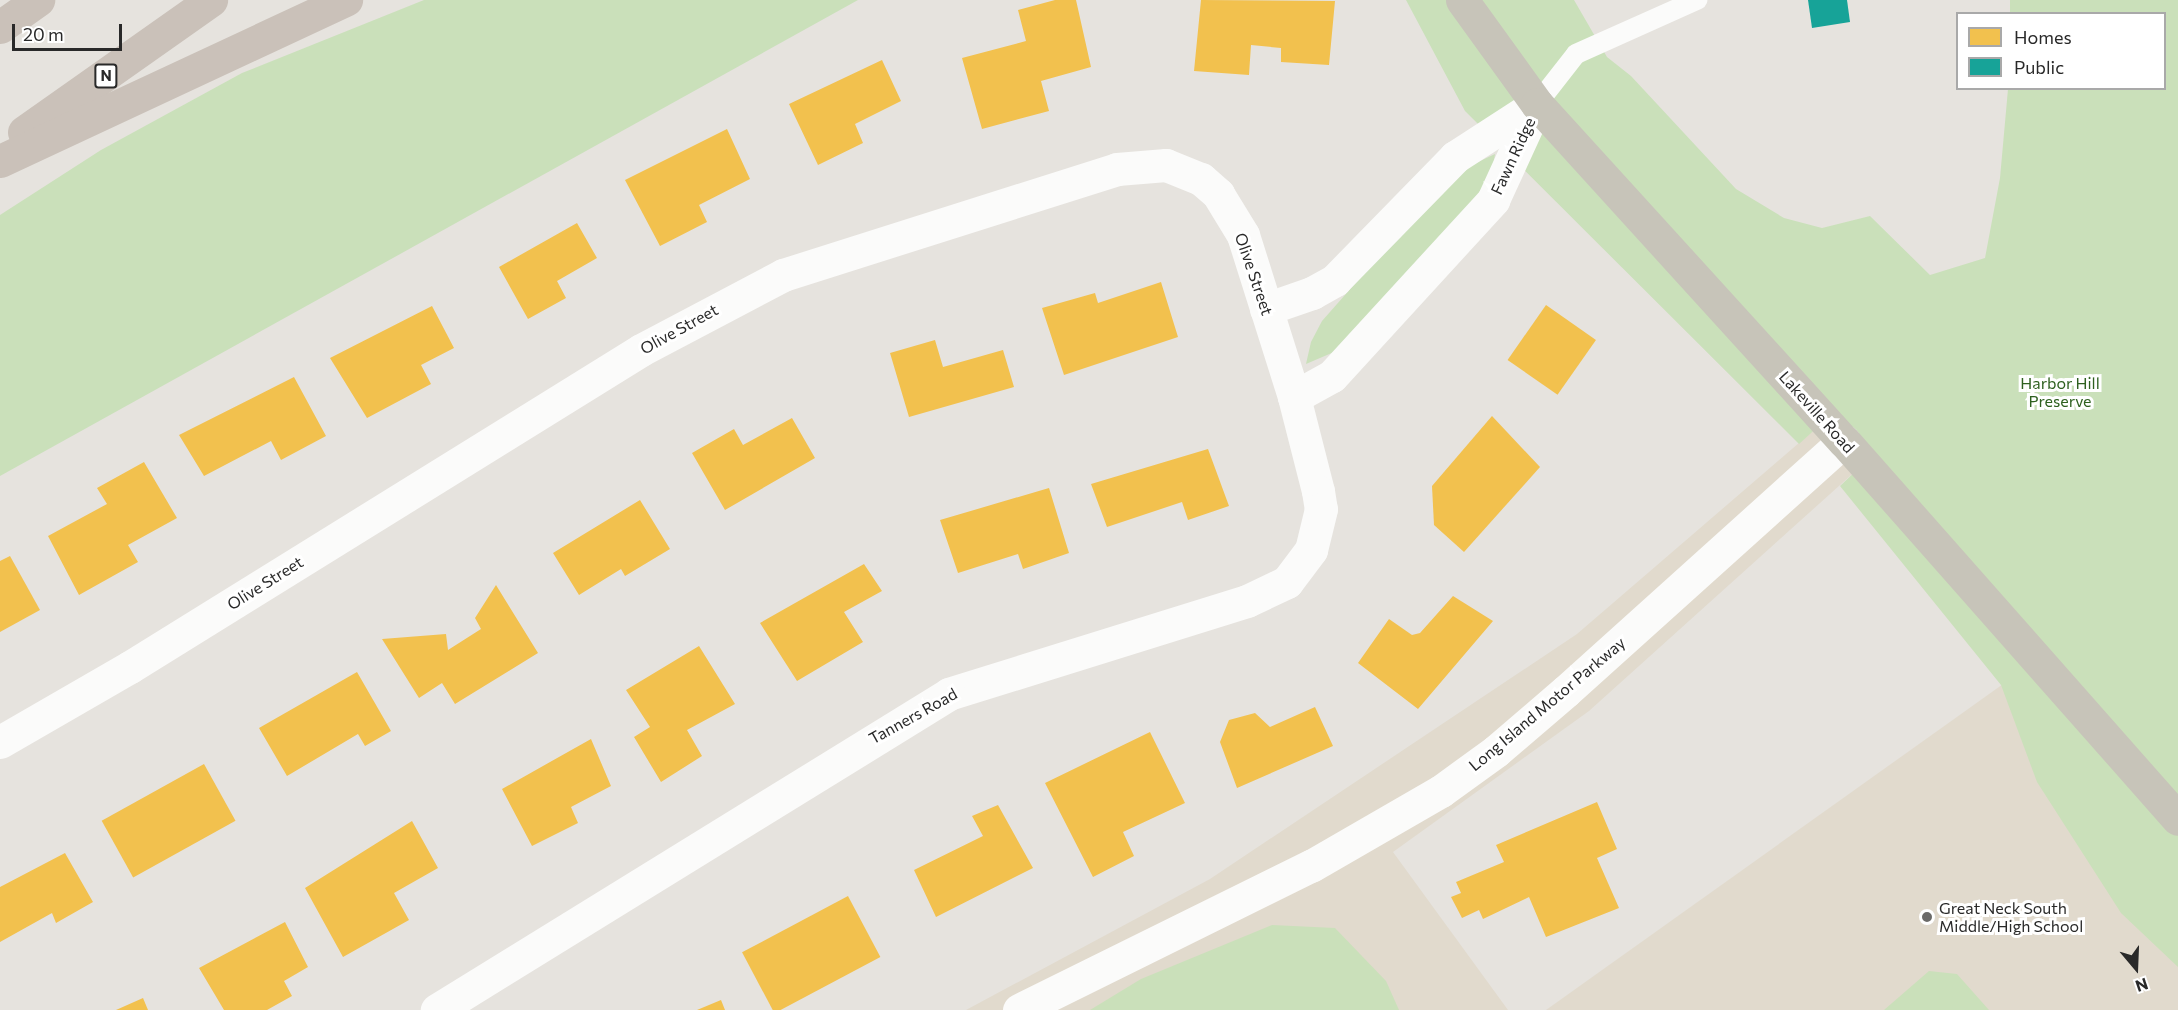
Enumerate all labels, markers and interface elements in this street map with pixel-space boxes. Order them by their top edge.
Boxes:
scale bar [15,12,124,50]
legend [1956,12,2166,90]
text: 20 m [23,23,64,45]
text: Homes [2014,26,2072,48]
text: Public [2014,56,2064,78]
road number: N [94,64,118,88]
street label: Fawn Ridge [1487,114,1539,198]
street label: Olive Street [1231,230,1277,318]
street label: Olive Street [637,300,721,358]
street label: Lakeville Road [1775,367,1859,457]
park label: Harbor Hill Preserve [2020,373,2100,411]
street label: Olive Street [223,552,307,614]
street label: Long Island Motor Parkway [1465,633,1629,775]
street label: Tanners Road [866,684,960,748]
place label: Great Neck South Middle/High School [1939,898,2083,936]
marker: Great Neck South Middle/High School [1920,910,1934,924]
north arrow [2106,938,2166,998]
text: N [2133,975,2151,996]

